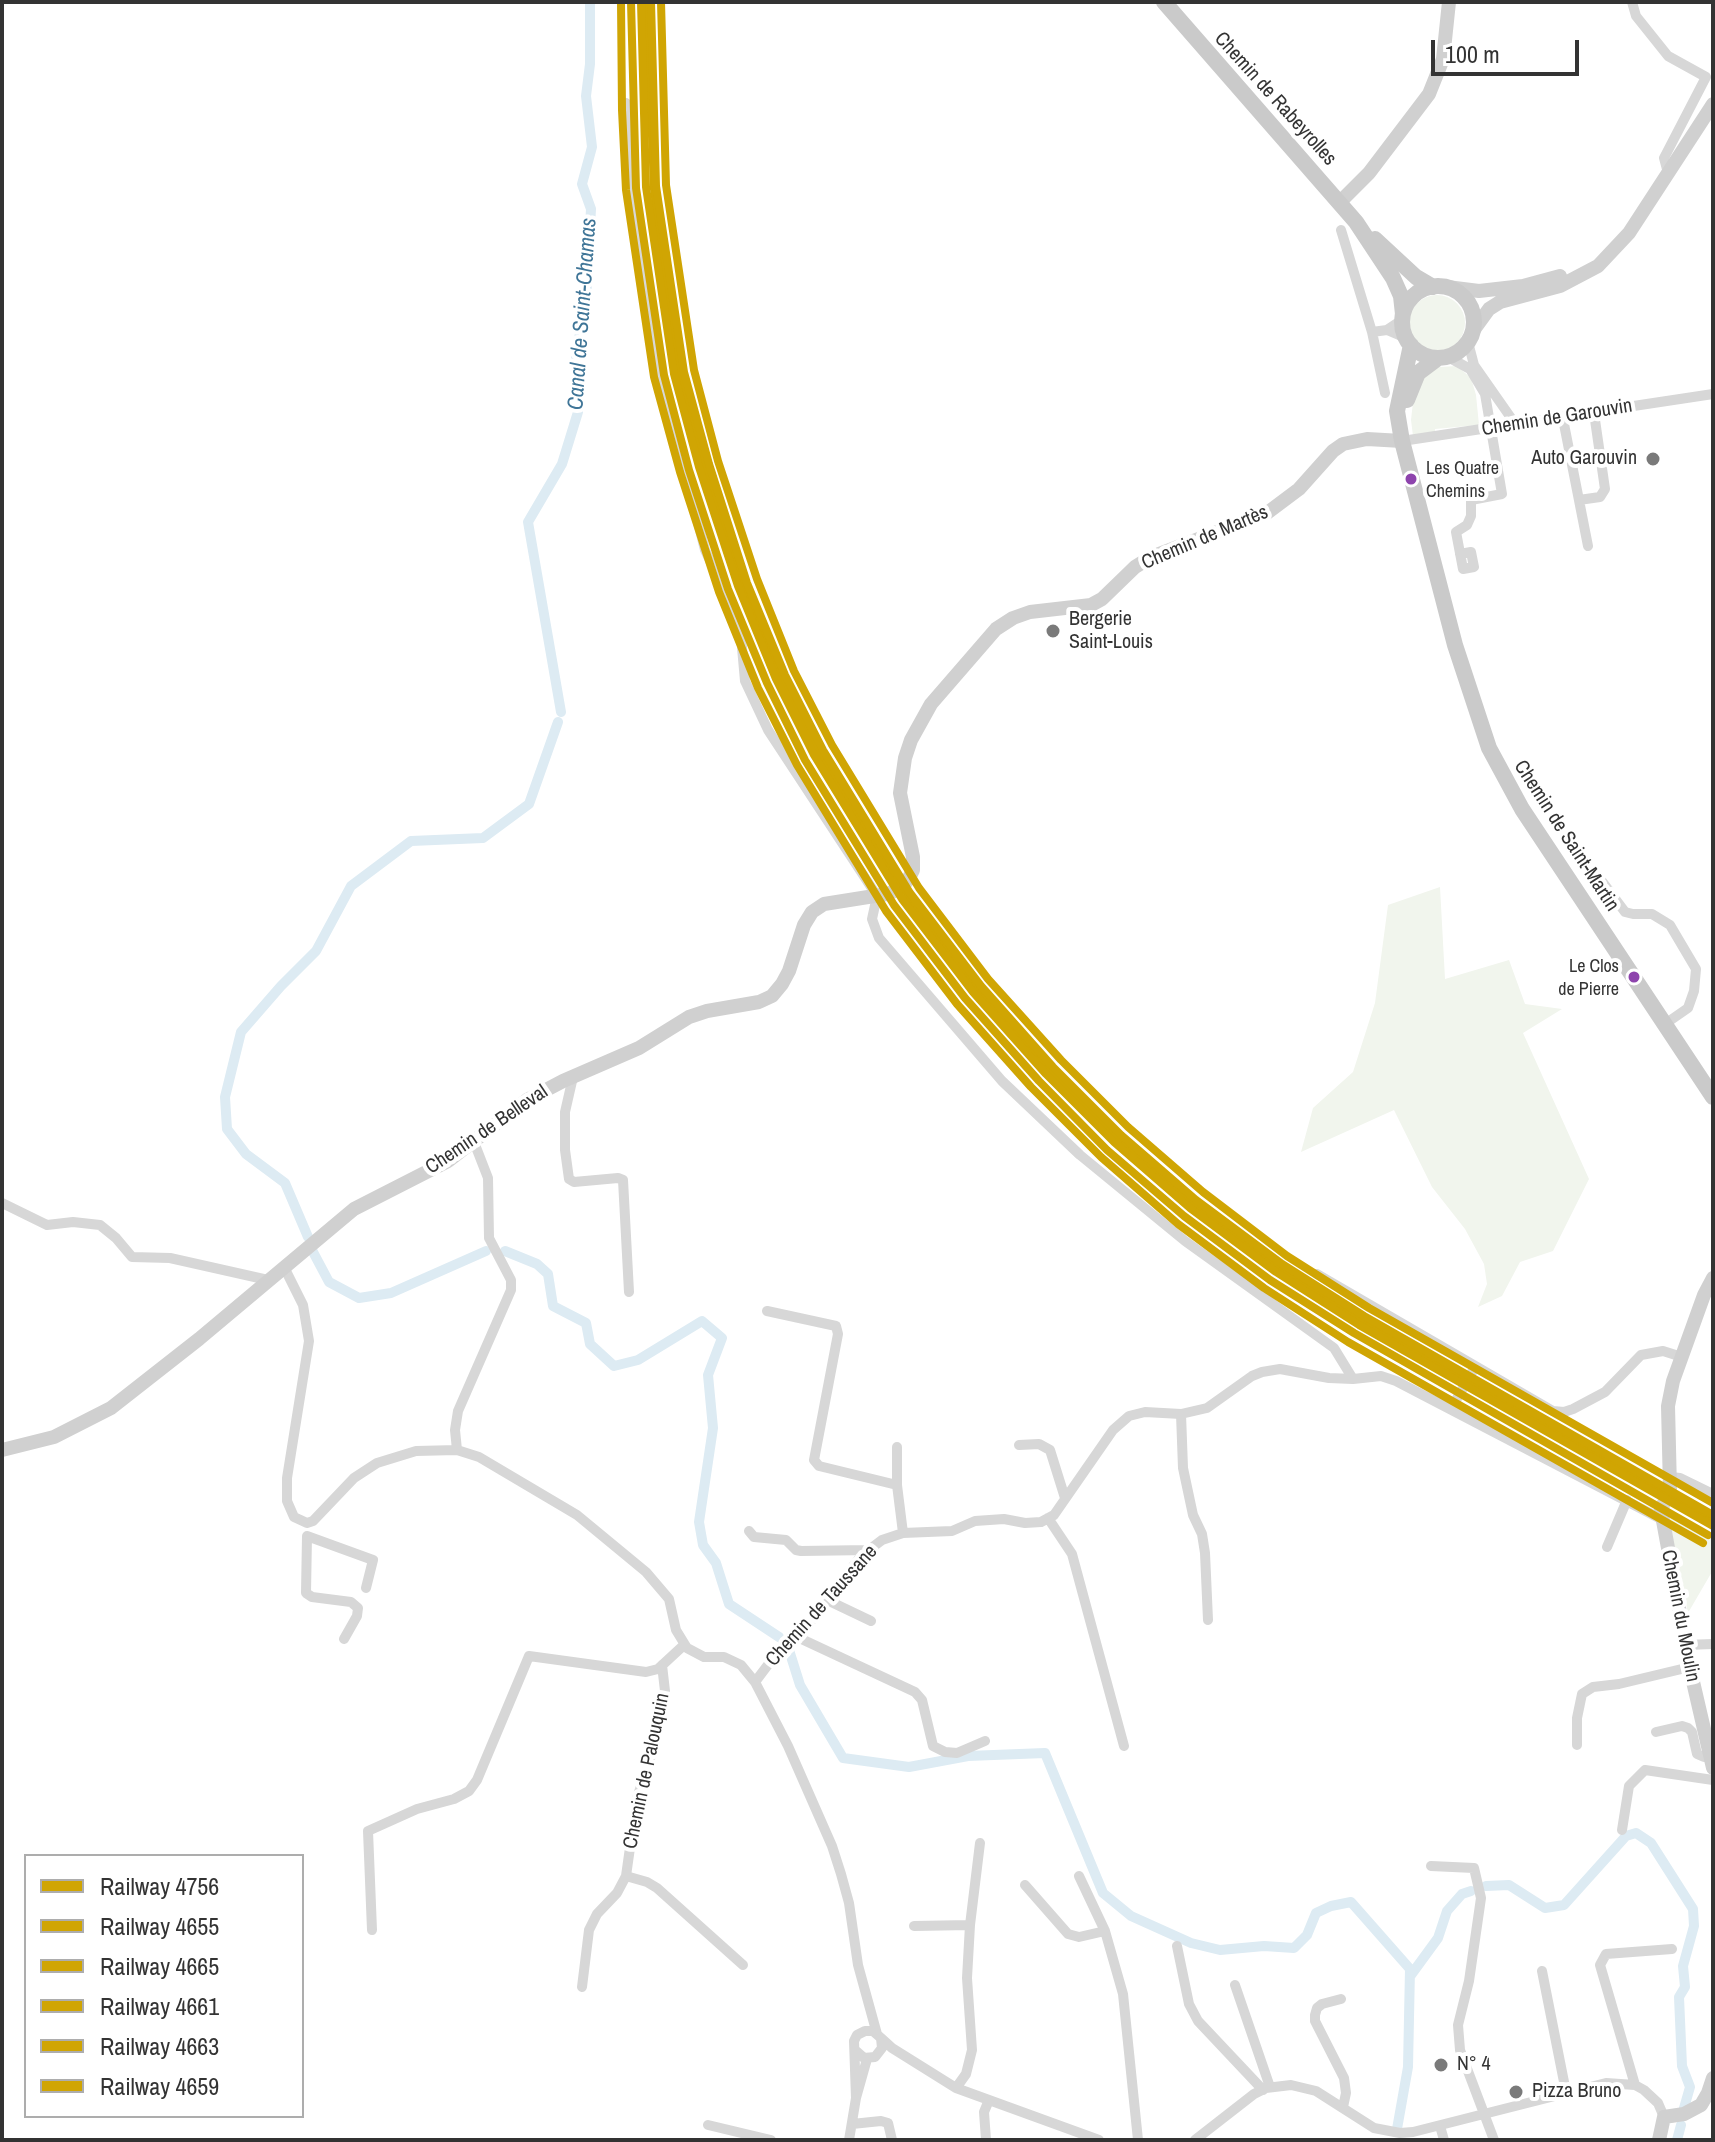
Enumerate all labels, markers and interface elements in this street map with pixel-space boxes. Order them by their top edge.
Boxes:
scale bar [1435,24,1583,74]
street label: Chemin de Rabeyrolles [1209,27,1341,171]
text: 100 m [1445,38,1500,70]
water label: Canal de Saint-Chamas [563,217,603,411]
street label: Chemin de Garouvin [1480,394,1634,442]
place label: Auto Garouvin [1531,447,1637,471]
marker: Auto Garouvin [1644,450,1662,468]
place label: Les Quatre Chemins [1426,458,1499,500]
marker: Les Quatre Chemins [1403,471,1419,487]
street label: Chemin de Martès [1138,501,1272,575]
place label: Bergerie Saint-Louis [1069,608,1153,655]
marker: Bergerie Saint-Louis [1044,622,1062,640]
street label: Chemin de Saint-Martin [1508,756,1624,916]
place label: Le Clos de Pierre [1558,956,1619,998]
marker: Le Clos de Pierre [1626,969,1642,985]
street label: Chemin de Belleval [421,1080,553,1180]
street label: Chemin de Taussane [761,1540,883,1672]
street label: Chemin du Moulin [1655,1548,1705,1684]
street label: Chemin de Palouquin [619,1691,675,1851]
legend [24,1854,304,2118]
text: Railway 4756 [100,1870,219,1902]
text: Railway 4655 [100,1910,219,1942]
text: Railway 4665 [100,1950,219,1982]
text: Railway 4661 [100,1990,219,2022]
text: Railway 4663 [100,2030,219,2062]
place label: N° 4 [1457,2053,1491,2077]
marker: N° 4 [1432,2056,1450,2074]
text: Railway 4659 [100,2070,219,2102]
place label: Pizza Bruno [1532,2080,1621,2104]
marker: Pizza Bruno [1507,2083,1525,2101]

